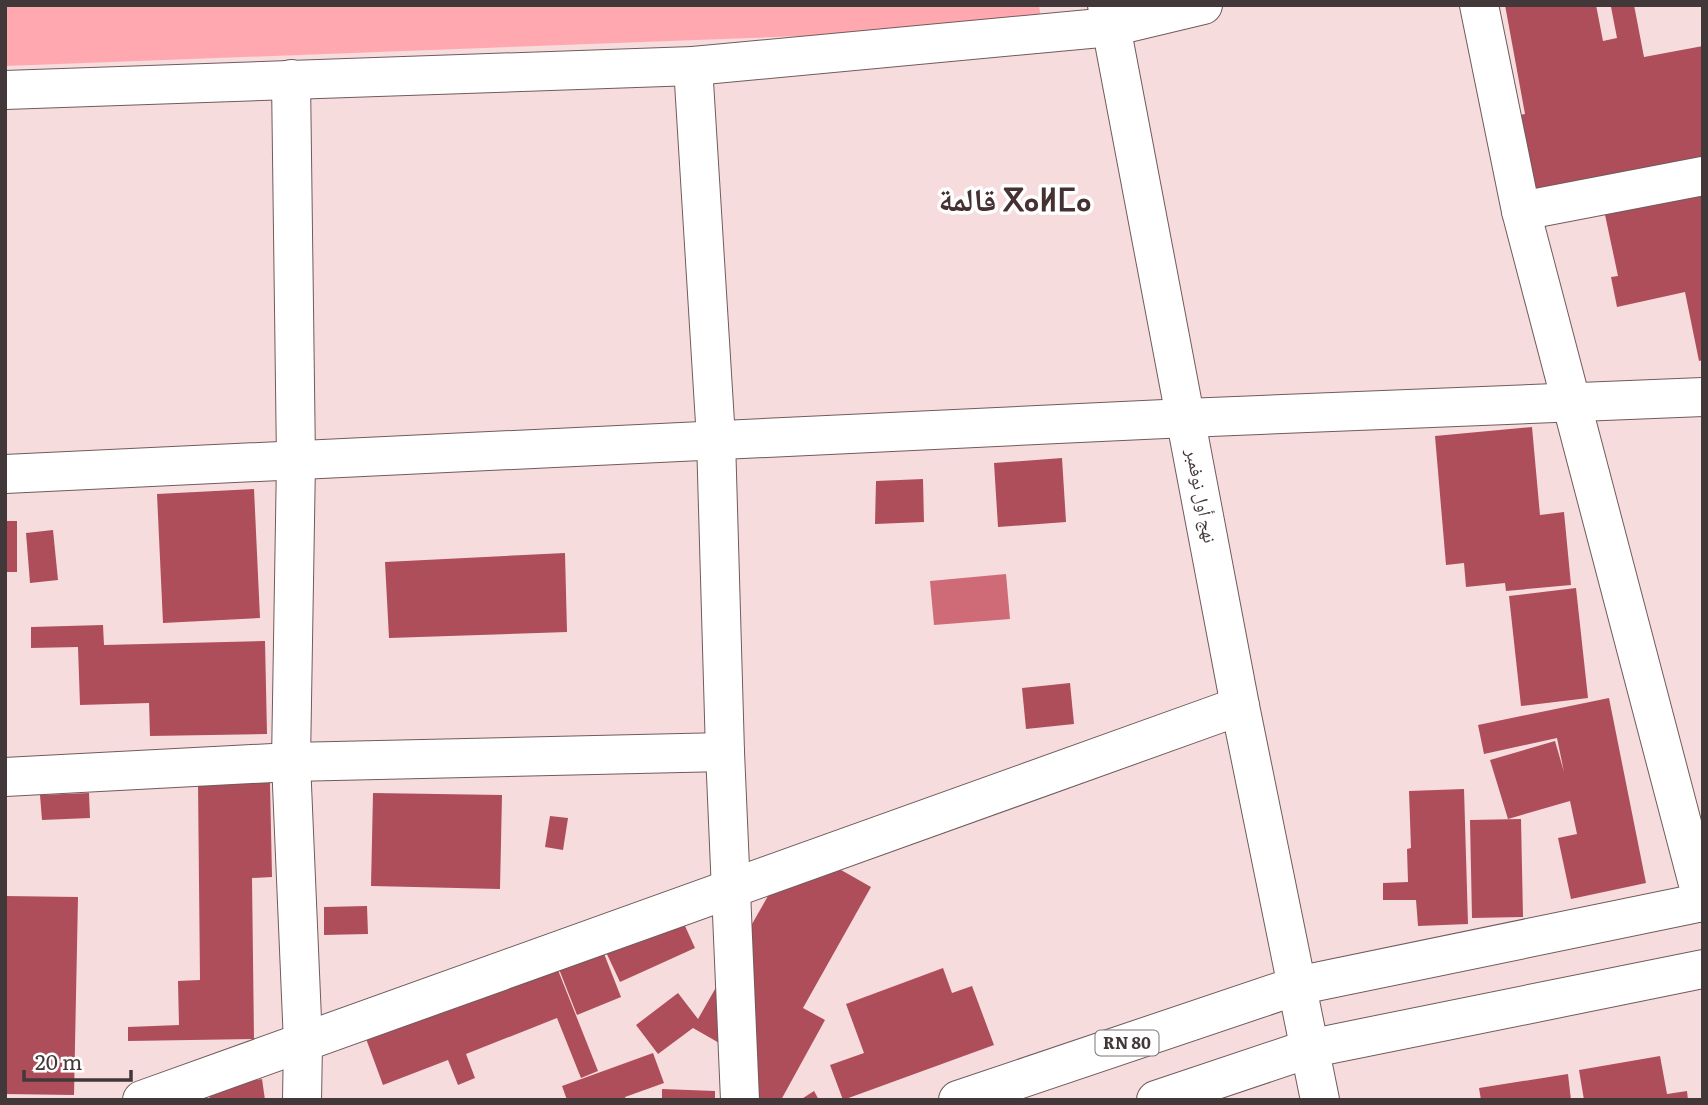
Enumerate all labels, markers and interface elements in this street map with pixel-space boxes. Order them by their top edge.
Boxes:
district label: قالمة ⴳⴰⵍⵎⴰ [938,173,1092,221]
street label: نهج أول نوفمبر [1180,445,1225,545]
road number: RN 80 [1096,1030,1158,1056]
scale bar [24,1038,131,1082]
text: 20 m [35,1045,82,1076]

